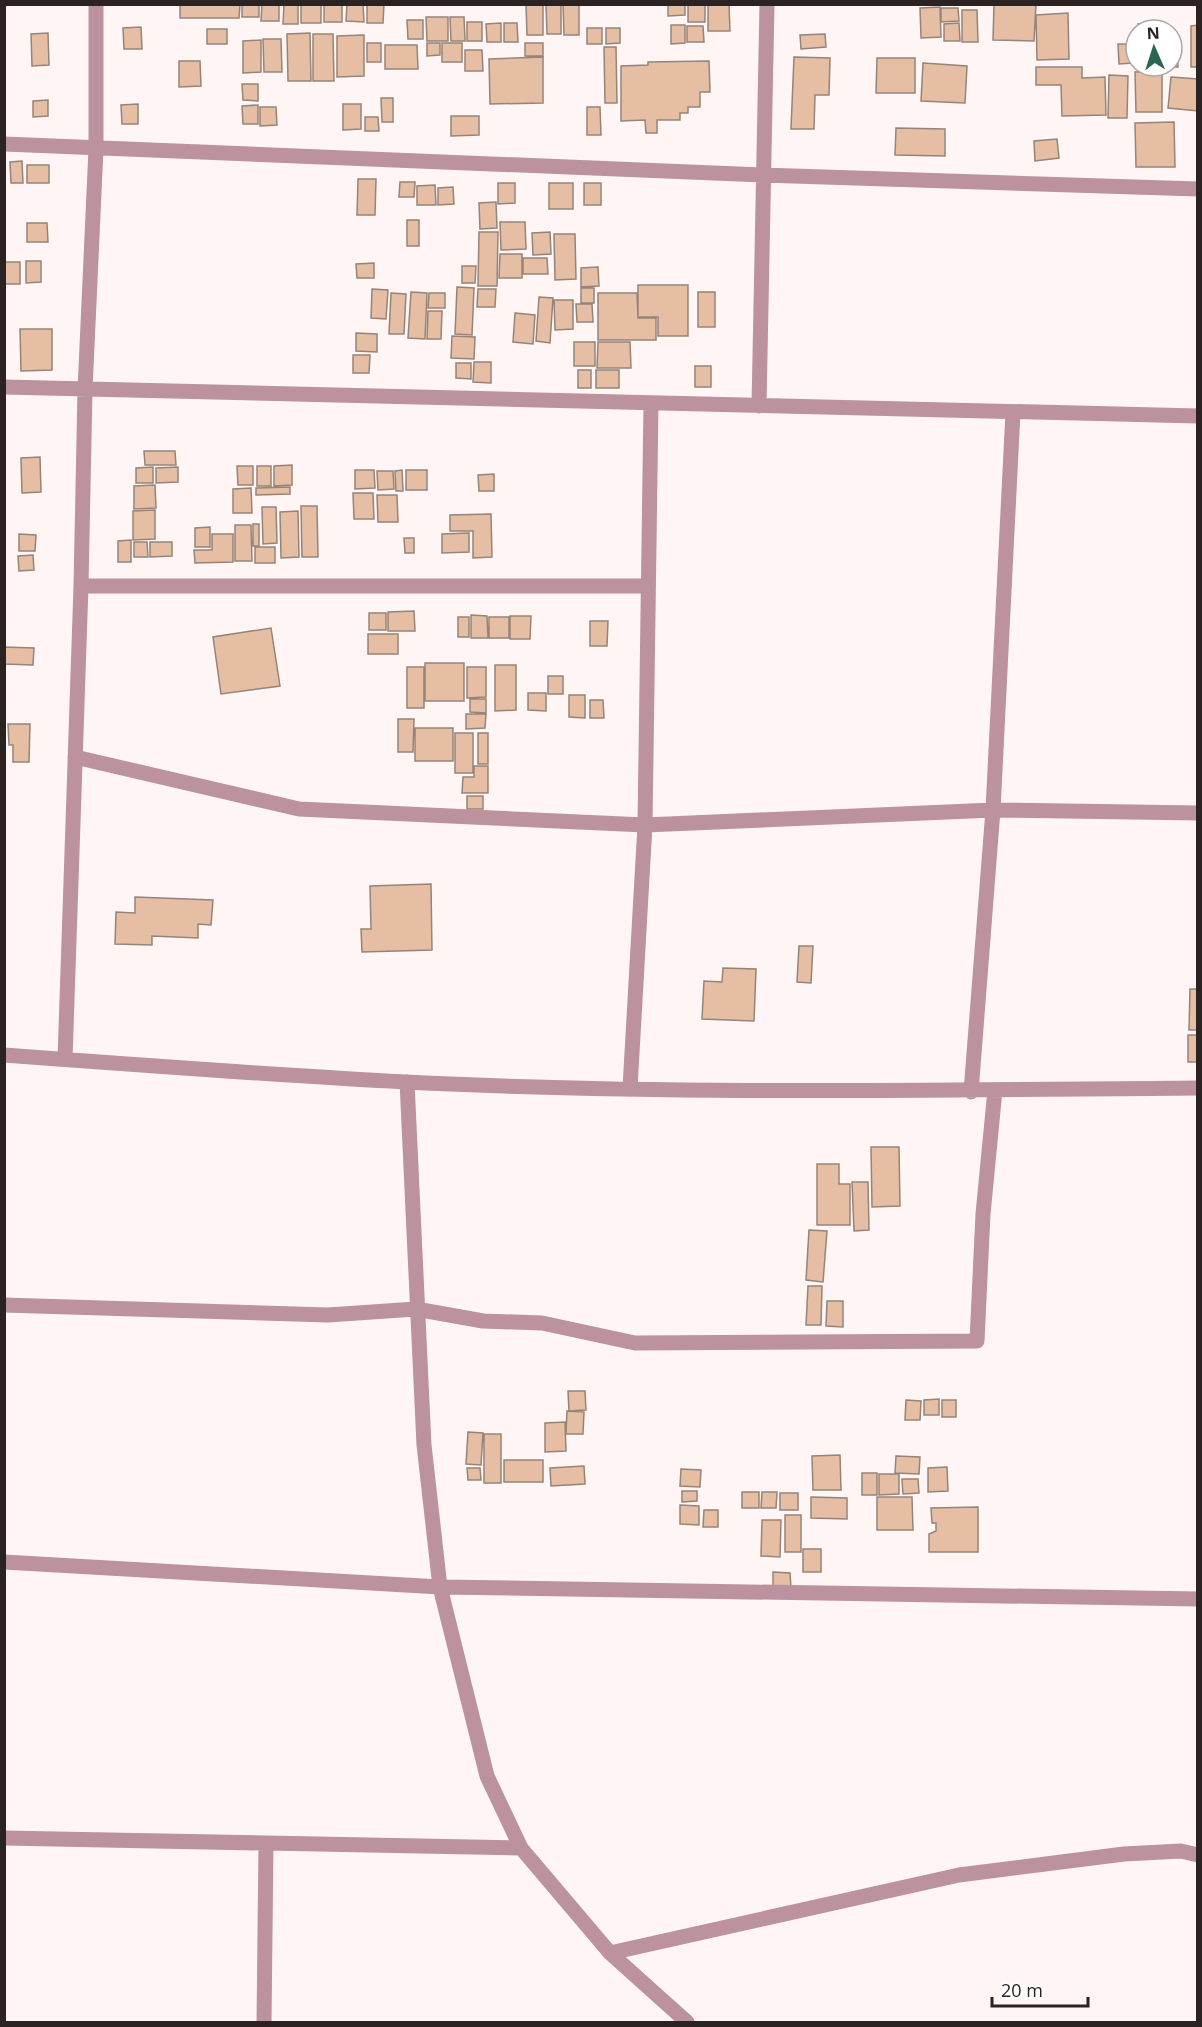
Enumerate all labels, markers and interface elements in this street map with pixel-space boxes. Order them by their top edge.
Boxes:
north arrow [1124,18,1184,78]
text: N [1146,22,1160,44]
scale bar [992,1970,1088,2008]
text: 20 m [1001,1978,1043,2002]

